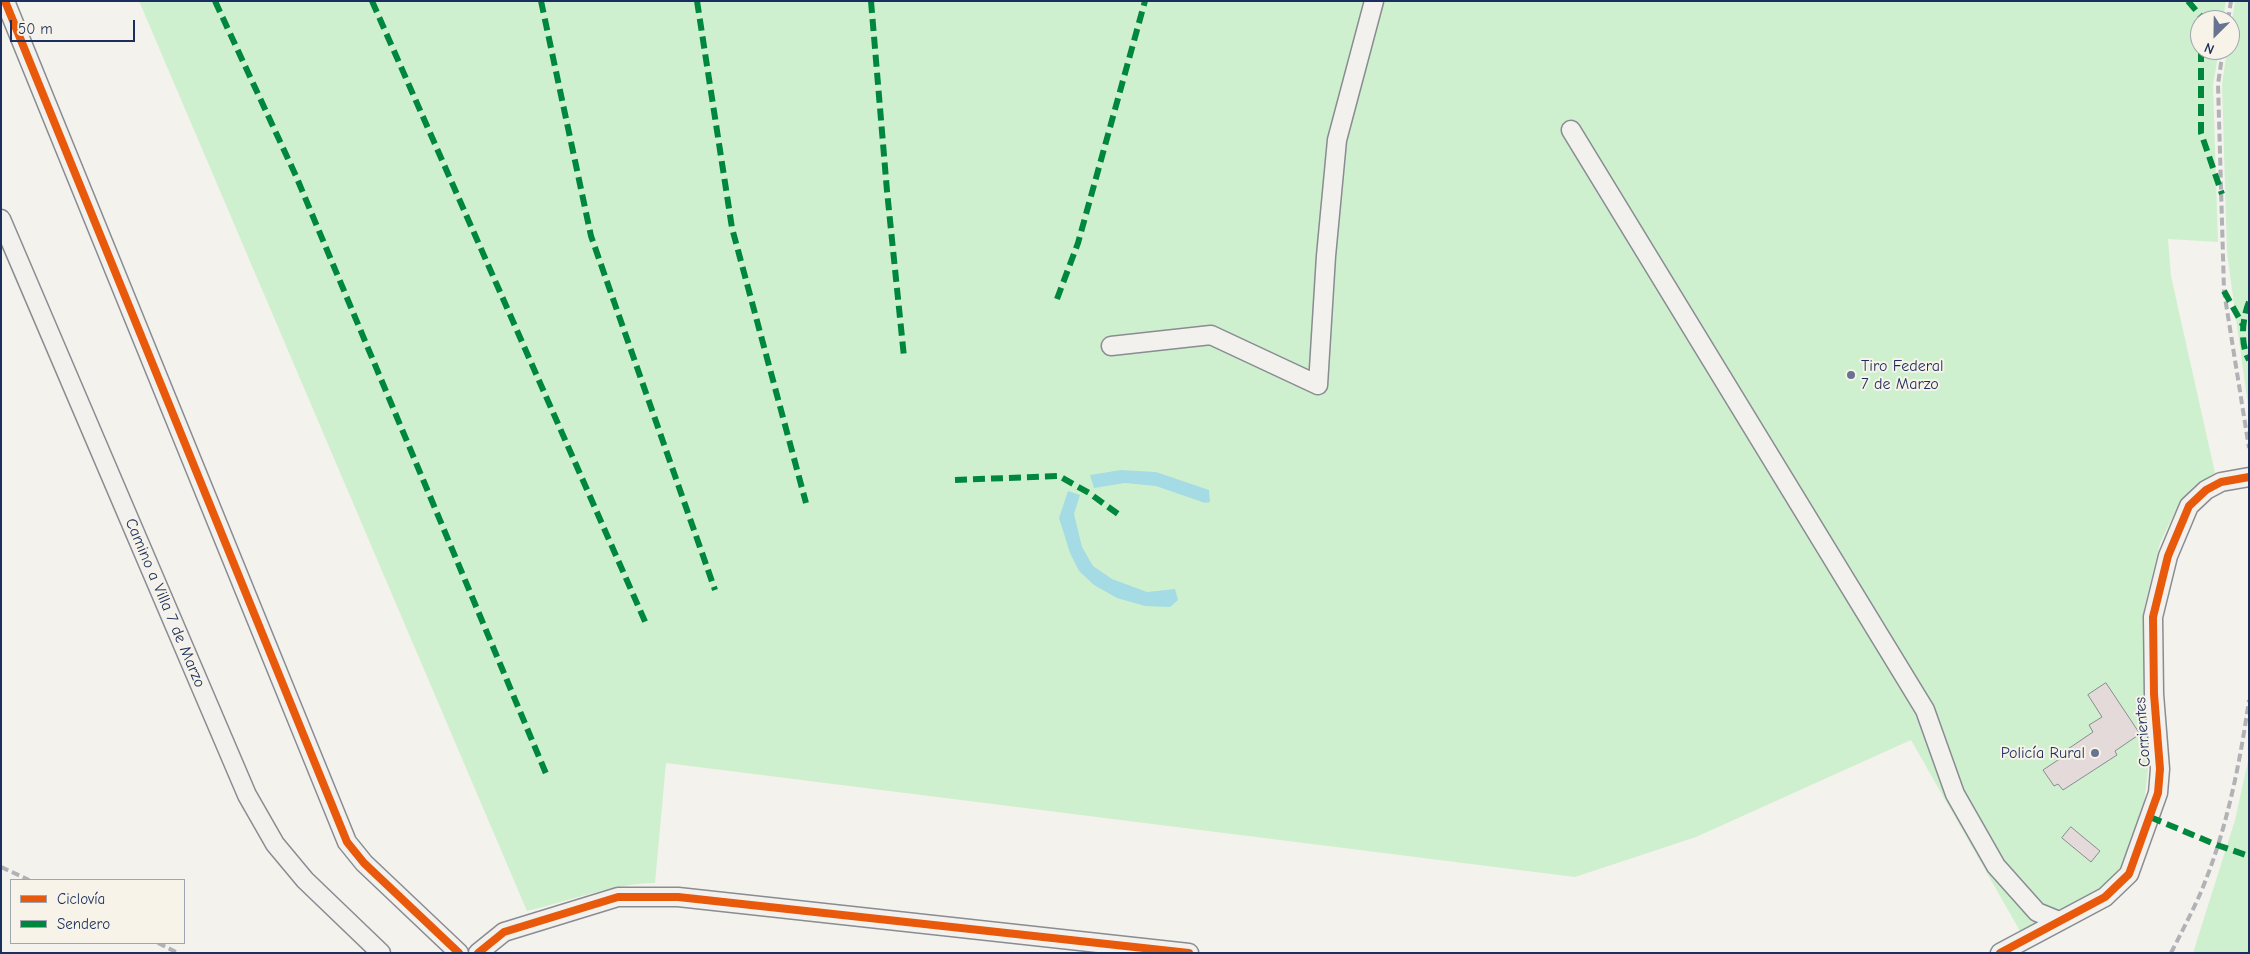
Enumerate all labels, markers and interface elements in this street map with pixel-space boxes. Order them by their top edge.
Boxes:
scale bar [12,10,138,42]
north arrow [2190,10,2240,60]
text: 50 m [18,20,53,38]
text: N [2202,39,2217,58]
place label: Tiro Federal 7 de Marzo [1861,356,1944,394]
marker: Tiro Federal 7 de Marzo [1845,369,1857,381]
street label: Camino a Villa 7 de Marzo [121,516,209,690]
street label: Corrientes [2131,696,2155,768]
place label: Policía Rural [2001,743,2085,763]
marker: Policía Rural [2089,747,2101,759]
legend [10,879,185,944]
text: Ciclovía [57,890,105,908]
text: Sendero [57,915,110,933]

